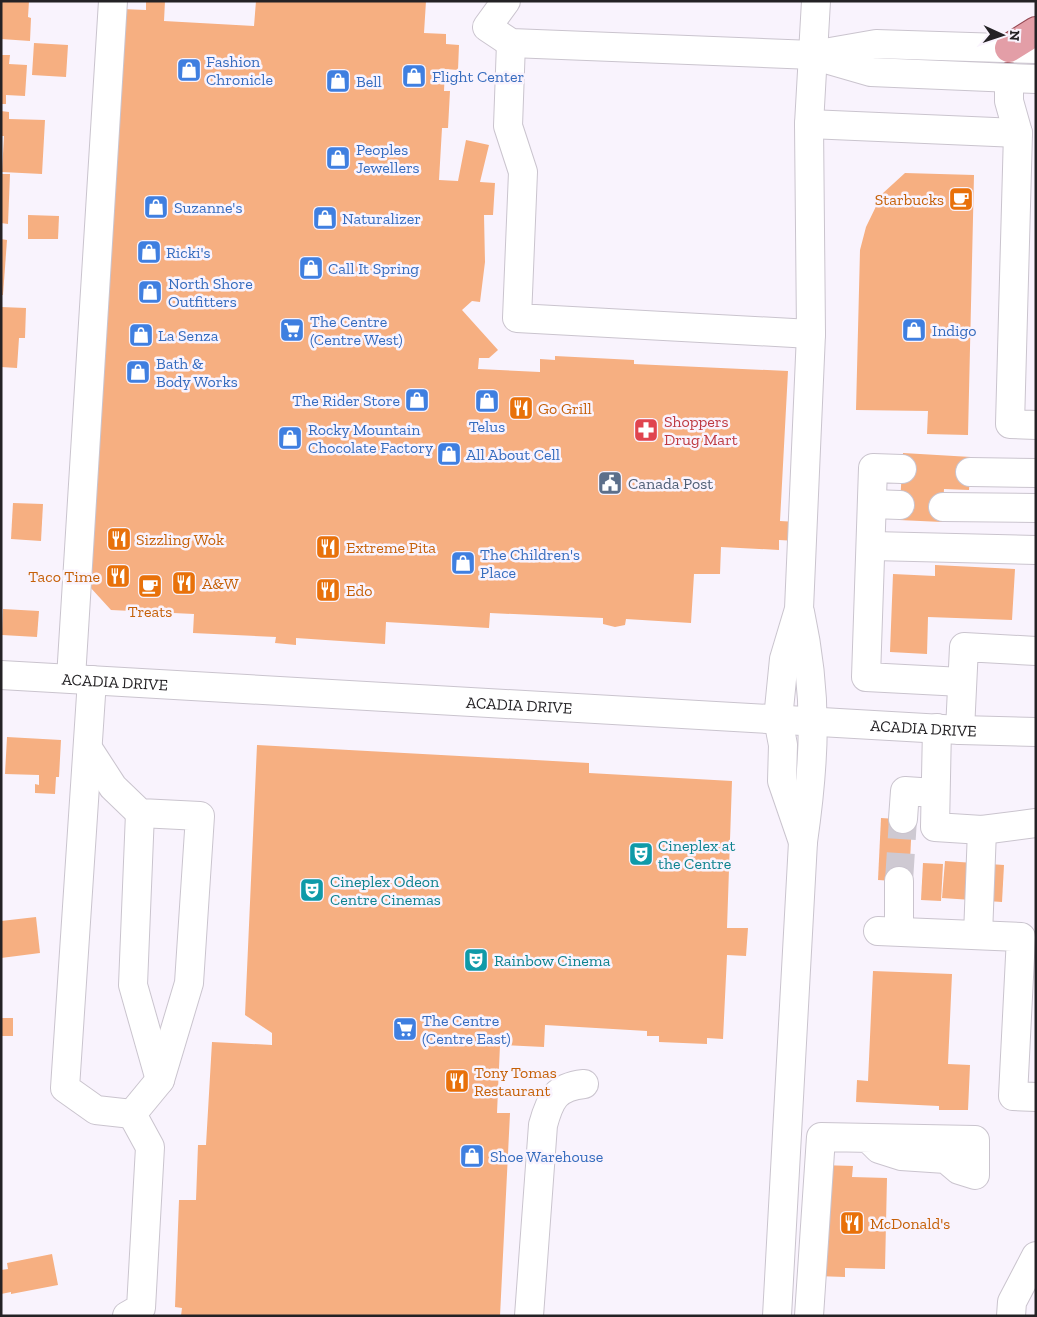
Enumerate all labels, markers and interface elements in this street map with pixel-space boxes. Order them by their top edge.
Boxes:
north arrow [977,10,1027,60]
text: N [1006,30,1023,42]
place label: Fashion Chronicle [206,52,273,89]
shop icon: Fashion Chronicle [176,57,202,83]
shop icon: Flight Center [401,63,427,89]
place label: Flight Center [432,67,524,86]
shop icon: Bell [325,68,351,94]
place label: Bell [356,72,382,91]
place label: Peoples Jewellers [356,140,420,177]
shop icon: Peoples Jewellers [325,145,351,171]
cafe icon: Starbucks [948,186,974,212]
place label: Starbucks [875,190,944,209]
shop icon: Suzanne's [143,194,169,220]
place label: Suzanne's [174,198,242,217]
shop icon: Naturalizer [312,205,338,231]
place label: Naturalizer [342,209,421,228]
shop icon: Ricki's [136,239,162,265]
place label: Ricki's [166,243,210,262]
shop icon: Call It Spring [298,255,324,281]
place label: Call It Spring [328,259,419,278]
place label: North Shore Outfitters [168,274,253,311]
shop icon: North Shore Outfitters [137,279,163,305]
place label: The Centre (Centre West) [310,312,403,349]
supermarket icon: The Centre (Centre West) [279,317,305,343]
shop icon: Indigo [901,317,927,343]
place label: Indigo [932,321,977,340]
shop icon: La Senza [128,322,154,348]
place label: La Senza [158,326,219,345]
place label: Bath & Body Works [156,354,238,391]
shop icon: Bath & Body Works [125,359,151,385]
shop icon: The Rider Store [404,387,430,413]
shop icon: Telus [474,388,500,414]
place label: The Rider Store [292,391,400,410]
restaurant icon: Go Grill [508,395,534,421]
place label: Go Grill [538,399,592,418]
place label: Shoppers Drug Mart [664,412,738,449]
place label: Telus [469,417,505,436]
pharmacy icon: Shoppers Drug Mart [633,417,659,443]
place label: Rocky Mountain Chocolate Factory [308,420,434,457]
shop icon: Rocky Mountain Chocolate Factory [277,425,303,451]
shop icon: All About Cell [436,441,462,467]
place label: All About Cell [466,445,560,464]
public building icon: Canada Post [597,470,623,496]
place label: Canada Post [628,474,713,493]
restaurant icon: Sizzling Wok [106,526,132,552]
place label: Sizzling Wok [136,530,225,549]
restaurant icon: Extreme Pita [315,534,341,560]
place label: Extreme Pita [346,538,436,557]
place label: The Children's Place [480,545,580,582]
shop icon: The Children's Place [450,550,476,576]
restaurant icon: Taco Time [105,563,131,589]
place label: Taco Time [28,567,100,586]
restaurant icon: A&W [171,570,197,596]
cafe icon: Treats [137,573,163,599]
place label: A&W [202,574,239,593]
restaurant icon: Edo [315,577,341,603]
place label: Edo [346,581,372,600]
place label: Treats [128,602,172,621]
street label: ACADIA DRIVE [61,669,168,695]
street label: ACADIA DRIVE [465,693,573,718]
street label: ACADIA DRIVE [870,716,977,740]
place label: Cineplex at the Centre [658,836,736,873]
theatre icon: Cineplex at the Centre [628,841,654,867]
place label: Cineplex Odeon Centre Cinemas [330,872,441,909]
theatre icon: Cineplex Odeon Centre Cinemas [299,877,325,903]
theatre icon: Rainbow Cinema [463,947,489,973]
place label: Rainbow Cinema [494,951,611,970]
place label: The Centre (Centre East) [422,1011,511,1048]
supermarket icon: The Centre (Centre East) [392,1016,418,1042]
place label: Tony Tomas Restaurant [474,1063,557,1100]
restaurant icon: Tony Tomas Restaurant [444,1068,470,1094]
shop icon: Shoe Warehouse [459,1143,485,1169]
place label: Shoe Warehouse [490,1147,603,1166]
restaurant icon: McDonald's [839,1210,865,1236]
place label: McDonald's [870,1214,950,1233]

